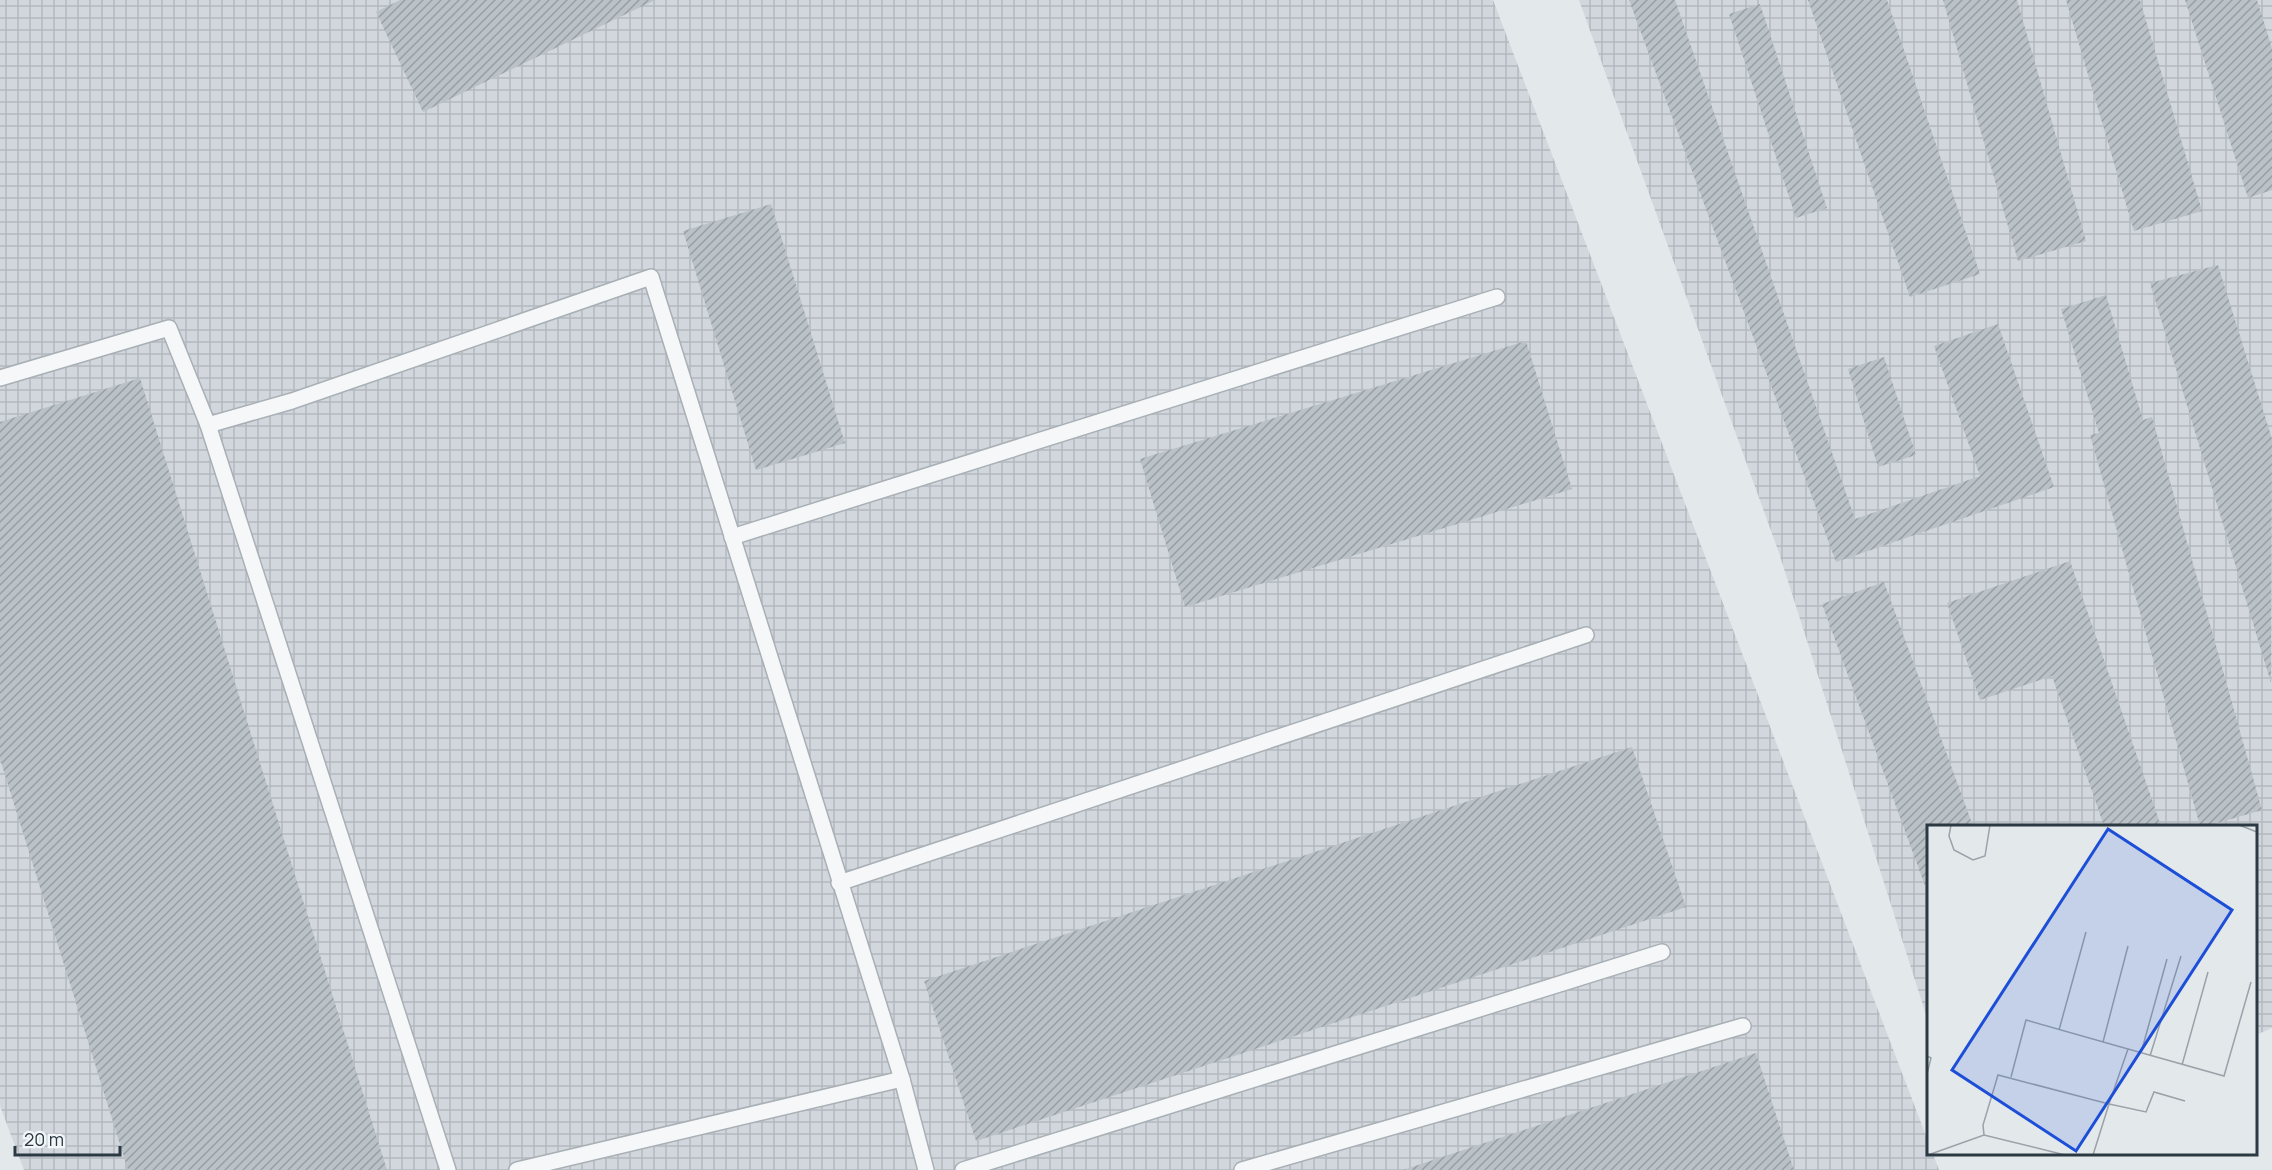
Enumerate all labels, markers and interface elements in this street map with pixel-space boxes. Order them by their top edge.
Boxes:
inset map [1927,825,2257,1155]
scale bar [15,1119,120,1157]
text: 20 m [24,1127,64,1151]

